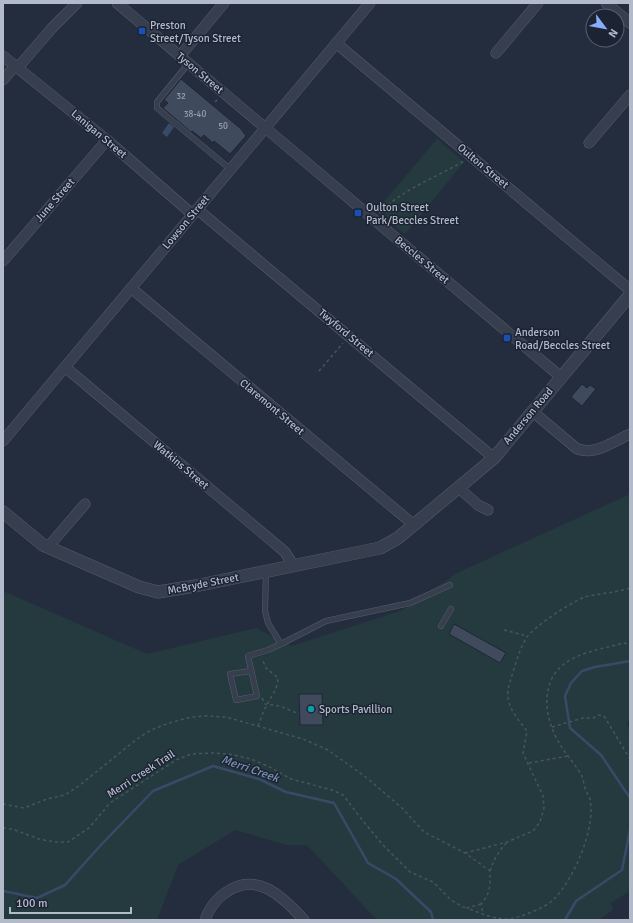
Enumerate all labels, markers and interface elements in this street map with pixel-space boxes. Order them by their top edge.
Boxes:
north arrow [585,8,625,48]
place label: Preston Street/Tyson Street [150,19,241,45]
marker: Preston Street/Tyson Street [137,26,147,36]
text: N [606,26,621,40]
street label: Tyson Street [174,50,226,97]
house number: 32 [176,91,186,102]
street label: Lanigan Street [69,107,130,161]
house number: 38-40 [184,109,206,120]
house number: 50 [218,121,228,132]
street label: Oulton Street [455,141,511,191]
street label: June Street [33,175,78,224]
street label: Lowson Street [160,192,212,252]
place label: Oulton Street Park/Beccles Street [366,201,459,227]
marker: Oulton Street Park/Beccles Street [353,208,363,218]
street label: Beccles Street [392,233,452,287]
street label: Twyford Street [316,306,376,360]
place label: Anderson Road/Beccles Street [515,326,610,352]
marker: Anderson Road/Beccles Street [502,333,512,343]
street label: Claremont Street [237,376,307,438]
street label: Anderson Road [500,385,556,447]
street label: Watkins Street [151,438,212,492]
street label: McBryde Street [166,571,240,597]
place label: Sports Pavillion [319,703,392,716]
marker: Sports Pavillion [306,704,316,714]
street label: Merri Creek Trail [105,747,177,801]
water label: Merri Creek [219,752,282,786]
scale bar [10,889,131,915]
text: 100 m [16,896,48,911]

